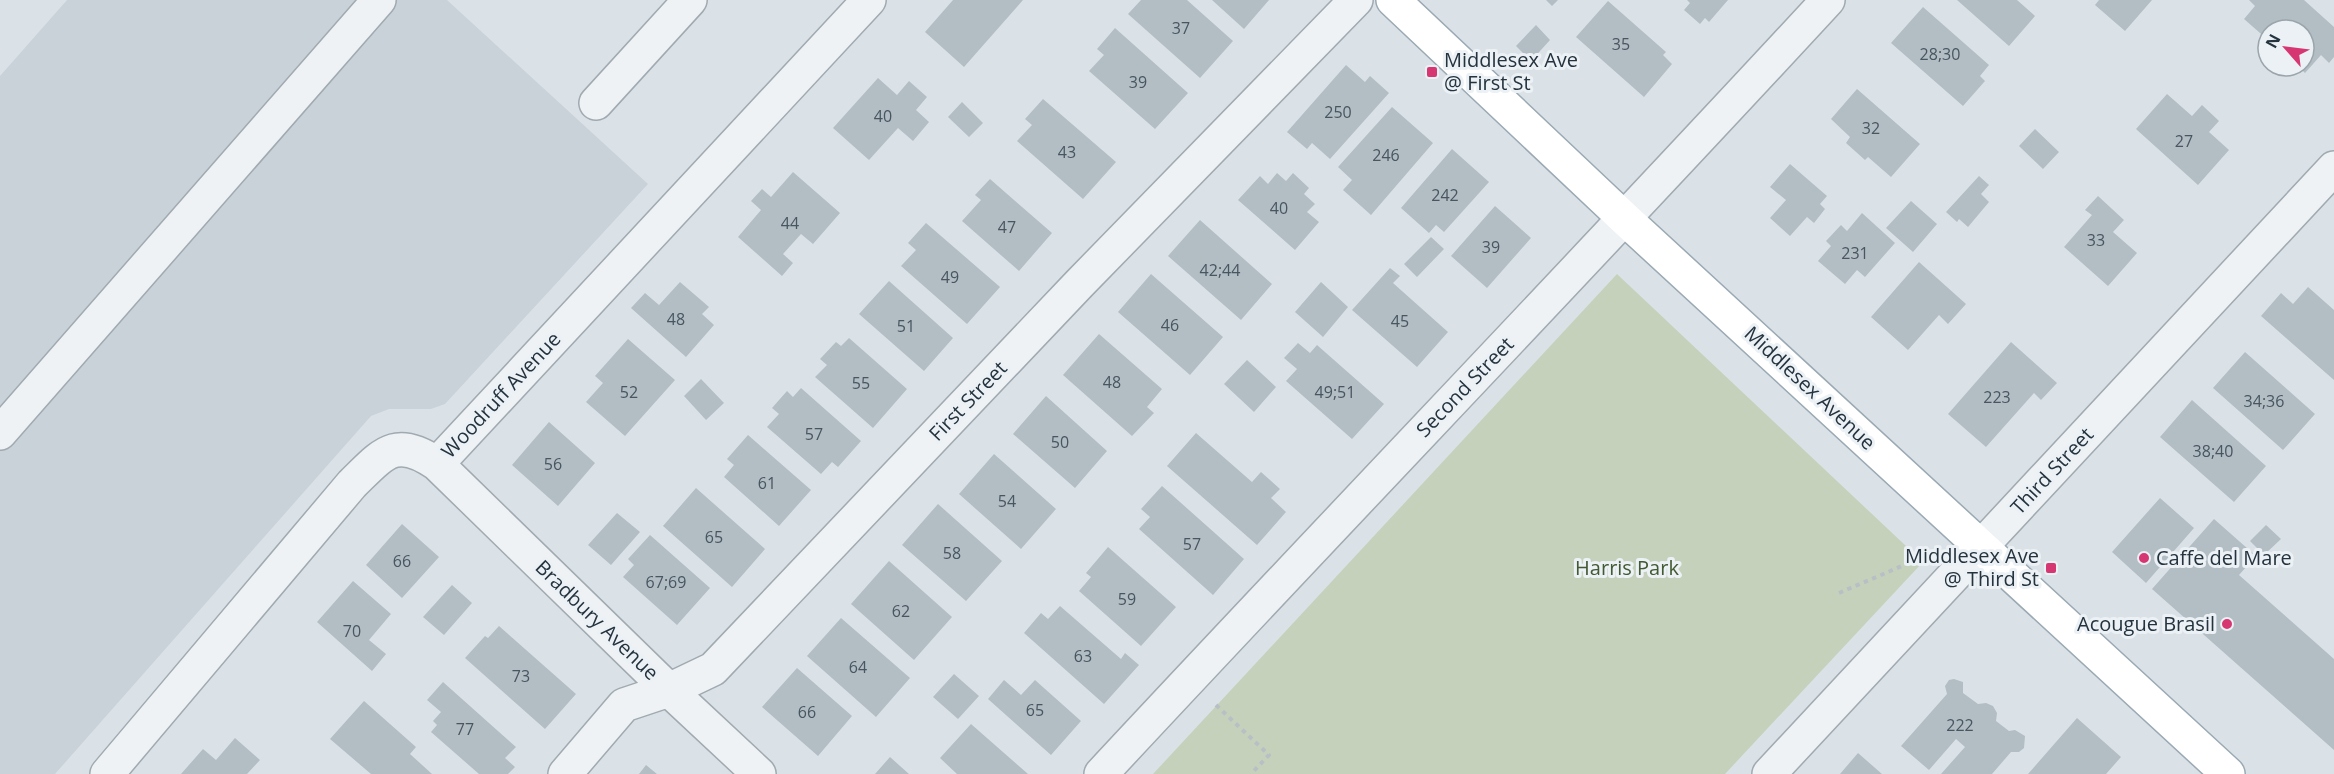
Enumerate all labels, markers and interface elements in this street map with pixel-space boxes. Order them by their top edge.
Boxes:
house number: 37 [1172,17,1190,39]
north arrow [2256,18,2316,78]
text: N [2260,30,2286,52]
house number: 35 [1612,33,1630,55]
house number: 28;30 [1920,43,1960,65]
place label: Middlesex Ave @ First St [1444,46,1578,96]
marker: Middlesex Ave @ First St [1425,65,1439,79]
house number: 39 [1129,71,1147,93]
house number: 250 [1324,101,1352,123]
house number: 40 [874,105,892,127]
house number: 32 [1862,117,1880,139]
house number: 27 [2175,130,2193,152]
house number: 43 [1058,141,1076,163]
house number: 246 [1372,144,1400,166]
house number: 242 [1431,184,1459,206]
house number: 40 [1270,197,1288,219]
house number: 44 [781,212,799,234]
house number: 47 [998,216,1016,238]
house number: 33 [2087,229,2105,251]
house number: 39 [1482,236,1500,258]
house number: 231 [1841,242,1869,264]
house number: 42;44 [1200,259,1240,281]
house number: 49 [941,266,959,288]
house number: 48 [667,308,685,330]
house number: 45 [1391,310,1409,332]
house number: 46 [1161,314,1179,336]
house number: 51 [897,315,915,337]
street label: Middlesex Avenue [1739,320,1882,455]
street label: Woodruff Avenue [435,326,566,464]
street label: Second Street [1410,331,1519,443]
street label: First Street [923,355,1013,446]
house number: 48 [1103,371,1121,393]
house number: 55 [852,372,870,394]
house number: 52 [620,381,638,403]
house number: 49;51 [1315,381,1355,403]
house number: 223 [1983,386,2011,408]
house number: 34;36 [2244,390,2284,412]
street label: Third Street [2004,421,2099,520]
house number: 57 [805,423,823,445]
house number: 50 [1051,431,1069,453]
house number: 38;40 [2193,440,2233,462]
house number: 56 [544,453,562,475]
house number: 61 [758,472,776,494]
house number: 54 [998,490,1016,512]
house number: 65 [705,526,723,548]
house number: 57 [1183,533,1201,555]
house number: 58 [943,542,961,564]
place label: Middlesex Ave @ Third St [1905,542,2039,592]
place label: Caffe del Mare [2156,544,2292,571]
house number: 66 [393,550,411,572]
marker: Caffe del Mare [2137,551,2151,565]
street label: Bradbury Avenue [530,554,665,686]
park label: Harris Park [1575,554,1679,581]
marker: Middlesex Ave @ Third St [2044,561,2058,575]
house number: 67;69 [646,571,686,593]
house number: 59 [1118,588,1136,610]
house number: 62 [892,600,910,622]
place label: Acougue Brasil [2077,610,2215,637]
marker: Acougue Brasil [2220,617,2234,631]
house number: 70 [343,620,361,642]
house number: 63 [1074,645,1092,667]
house number: 64 [849,656,867,678]
house number: 73 [512,665,530,687]
house number: 65 [1026,699,1044,721]
house number: 66 [798,701,816,723]
house number: 222 [1946,714,1974,736]
house number: 77 [456,718,474,740]

